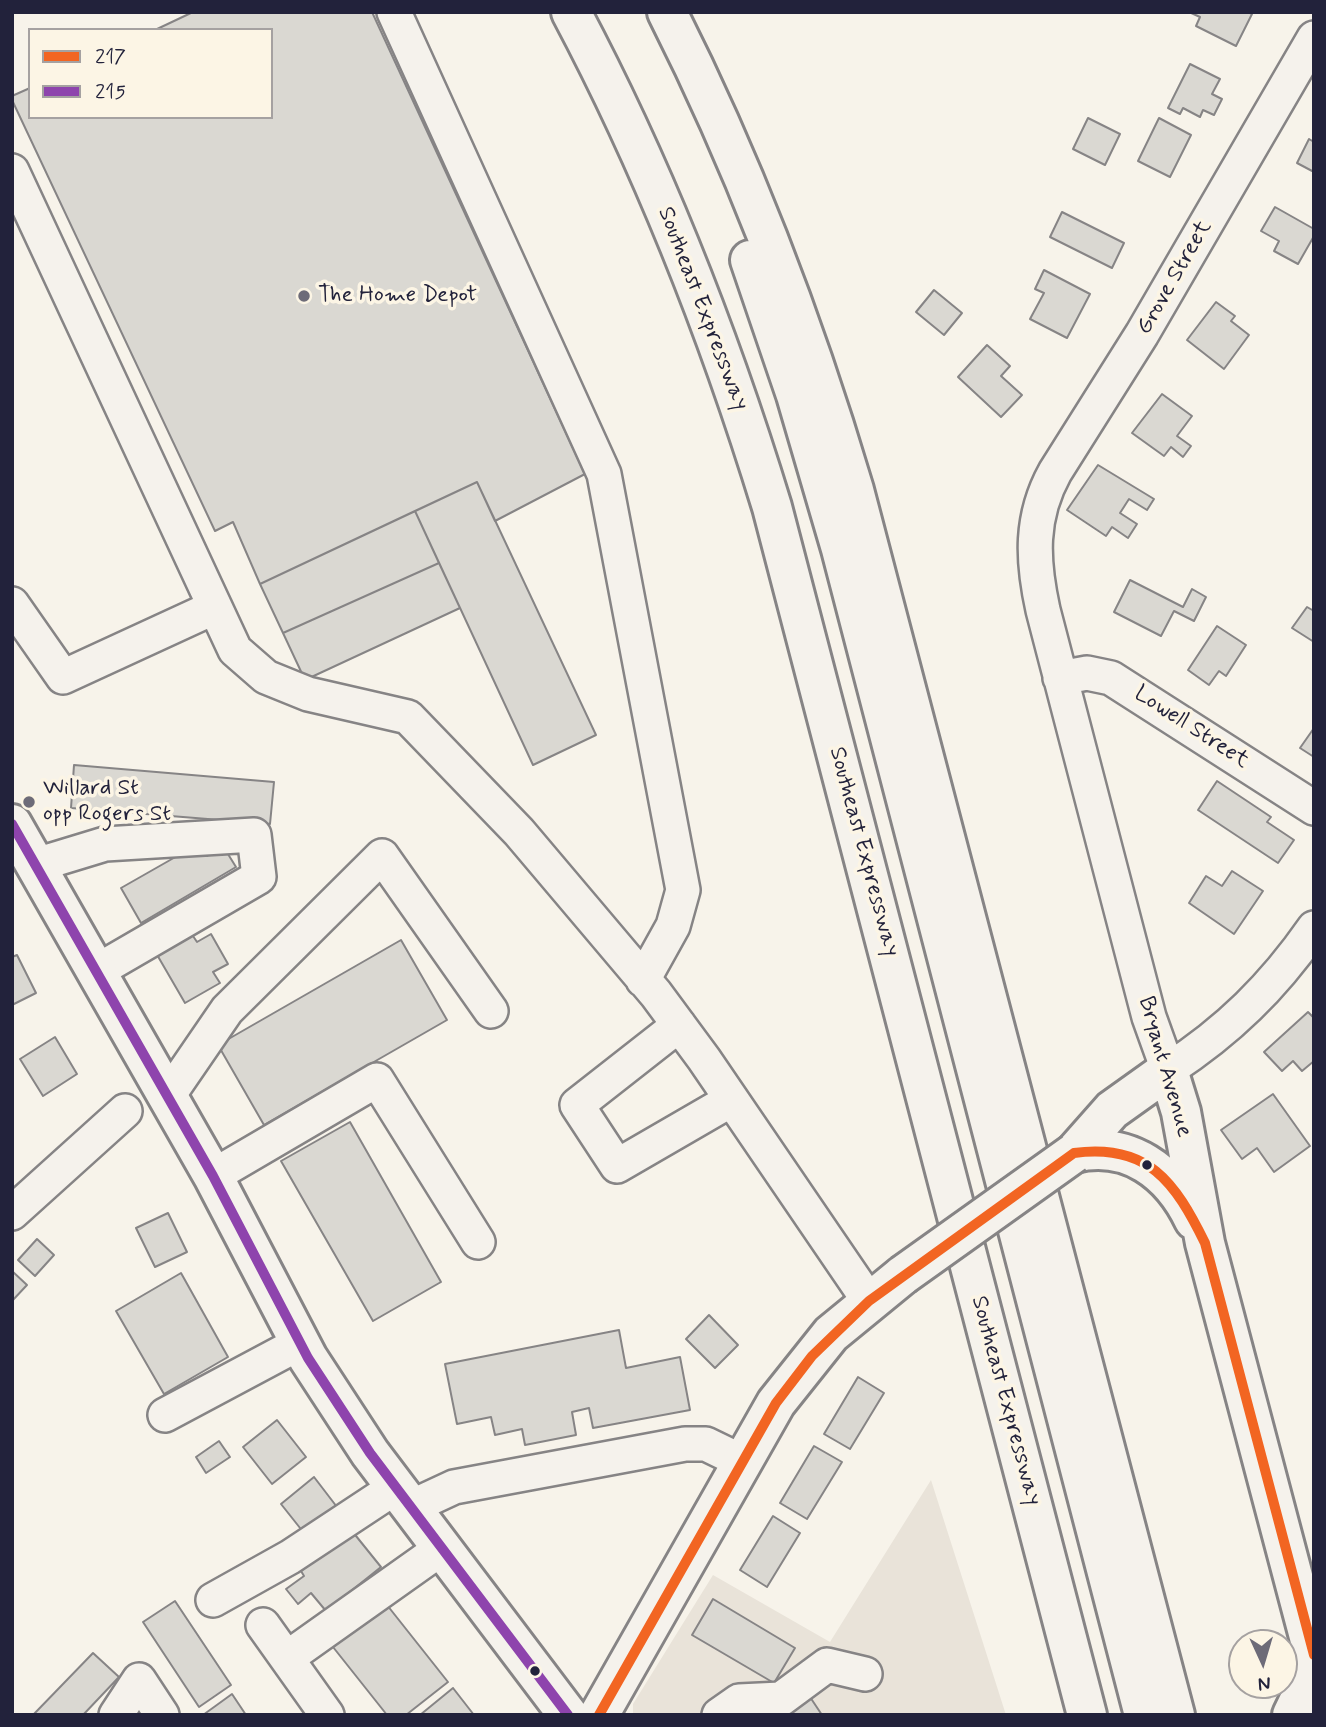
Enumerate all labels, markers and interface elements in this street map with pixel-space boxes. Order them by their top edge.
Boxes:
legend [28,28,273,119]
text: 217 [95,43,126,71]
text: 215 [95,78,126,106]
street label: Southeast Expressway [650,203,754,415]
street label: Grove Street [1131,216,1219,340]
place label: The Home Depot [318,282,477,310]
marker: The Home Depot [296,288,312,304]
street label: Lowell Street [1128,681,1254,775]
street label: Southeast Expressway [822,744,904,960]
place label: Willard St opp Rogers St [43,775,171,829]
marker: Willard St opp Rogers St [21,794,37,810]
street label: Bryant Avenue [1131,994,1197,1140]
unlabelled marker [1140,1158,1154,1172]
street label: Southeast Expressway [964,1293,1046,1509]
north arrow [1228,1629,1298,1699]
unlabelled marker [528,1664,542,1678]
text: N [1257,1671,1272,1696]

